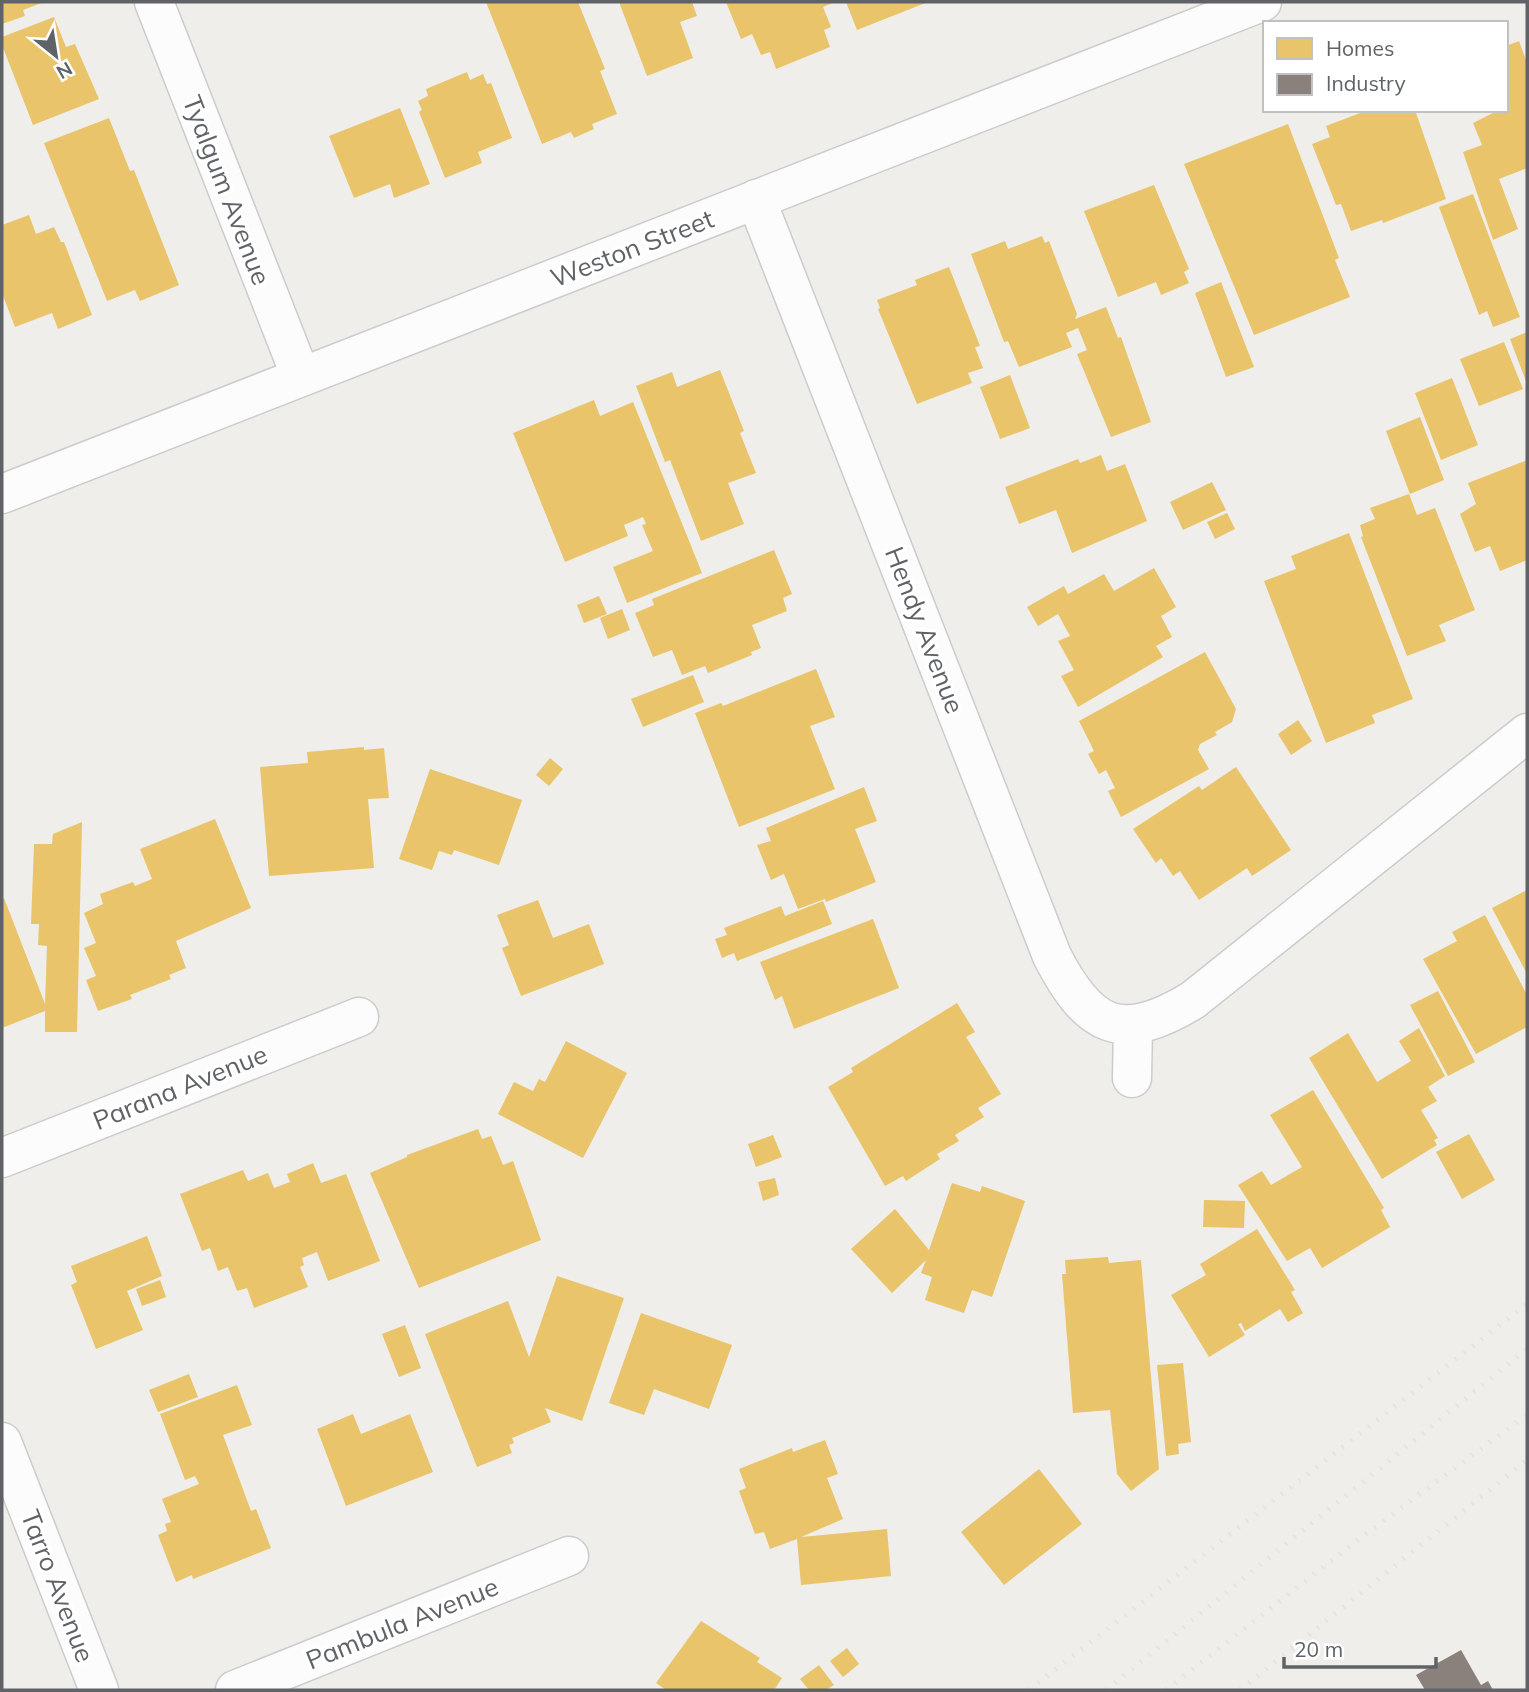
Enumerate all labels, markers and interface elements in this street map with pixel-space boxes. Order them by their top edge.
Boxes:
north arrow [21,21,91,91]
legend [1263,21,1508,112]
text: Homes [1326,35,1394,61]
text: N [52,57,77,85]
text: Industry [1326,70,1406,96]
street label: Tyalgum Avenue [176,91,278,289]
street label: Weston Street [546,202,718,294]
street label: Hendy Avenue [878,542,972,718]
street label: Parana Avenue [88,1037,272,1137]
street label: Tarro Avenue [14,1505,102,1667]
street label: Pambula Avenue [301,1569,503,1677]
scale bar [1284,1626,1436,1670]
text: 20 m [1294,1636,1343,1662]

